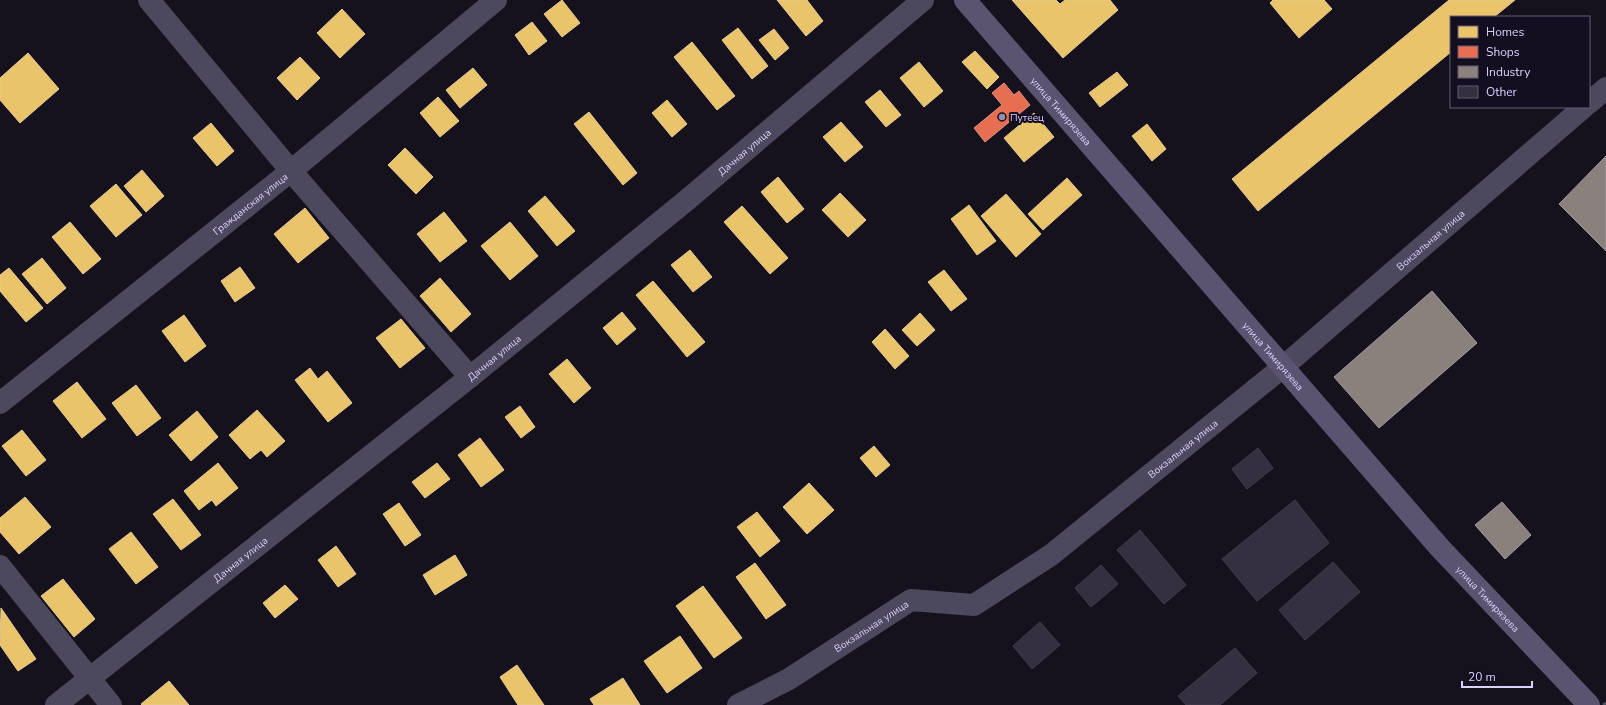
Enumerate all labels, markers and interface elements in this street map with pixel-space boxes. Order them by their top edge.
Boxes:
legend [1450,16,1590,108]
text: Homes [1486,24,1524,40]
text: Shops [1486,44,1520,60]
text: Industry [1486,64,1531,80]
street label: улица Тимирязева [1027,74,1094,149]
text: Other [1486,84,1518,100]
place label: Путеец [1010,111,1044,125]
marker: Путеец [997,112,1007,122]
street label: Дачная улица [715,126,774,179]
street label: Гражданская улица [210,170,291,239]
street label: Вокзальная улица [1394,207,1468,274]
street label: улица Тимирязева [1239,319,1306,394]
street label: Дачная улица [465,332,524,385]
street label: Вокзальная улица [1145,416,1221,482]
street label: Дачная улица [211,534,271,586]
street label: улица Тимирязева [1452,563,1522,636]
street label: Вокзальная улица [832,597,912,656]
scale bar [1462,663,1532,689]
text: 20 m [1468,669,1496,685]

